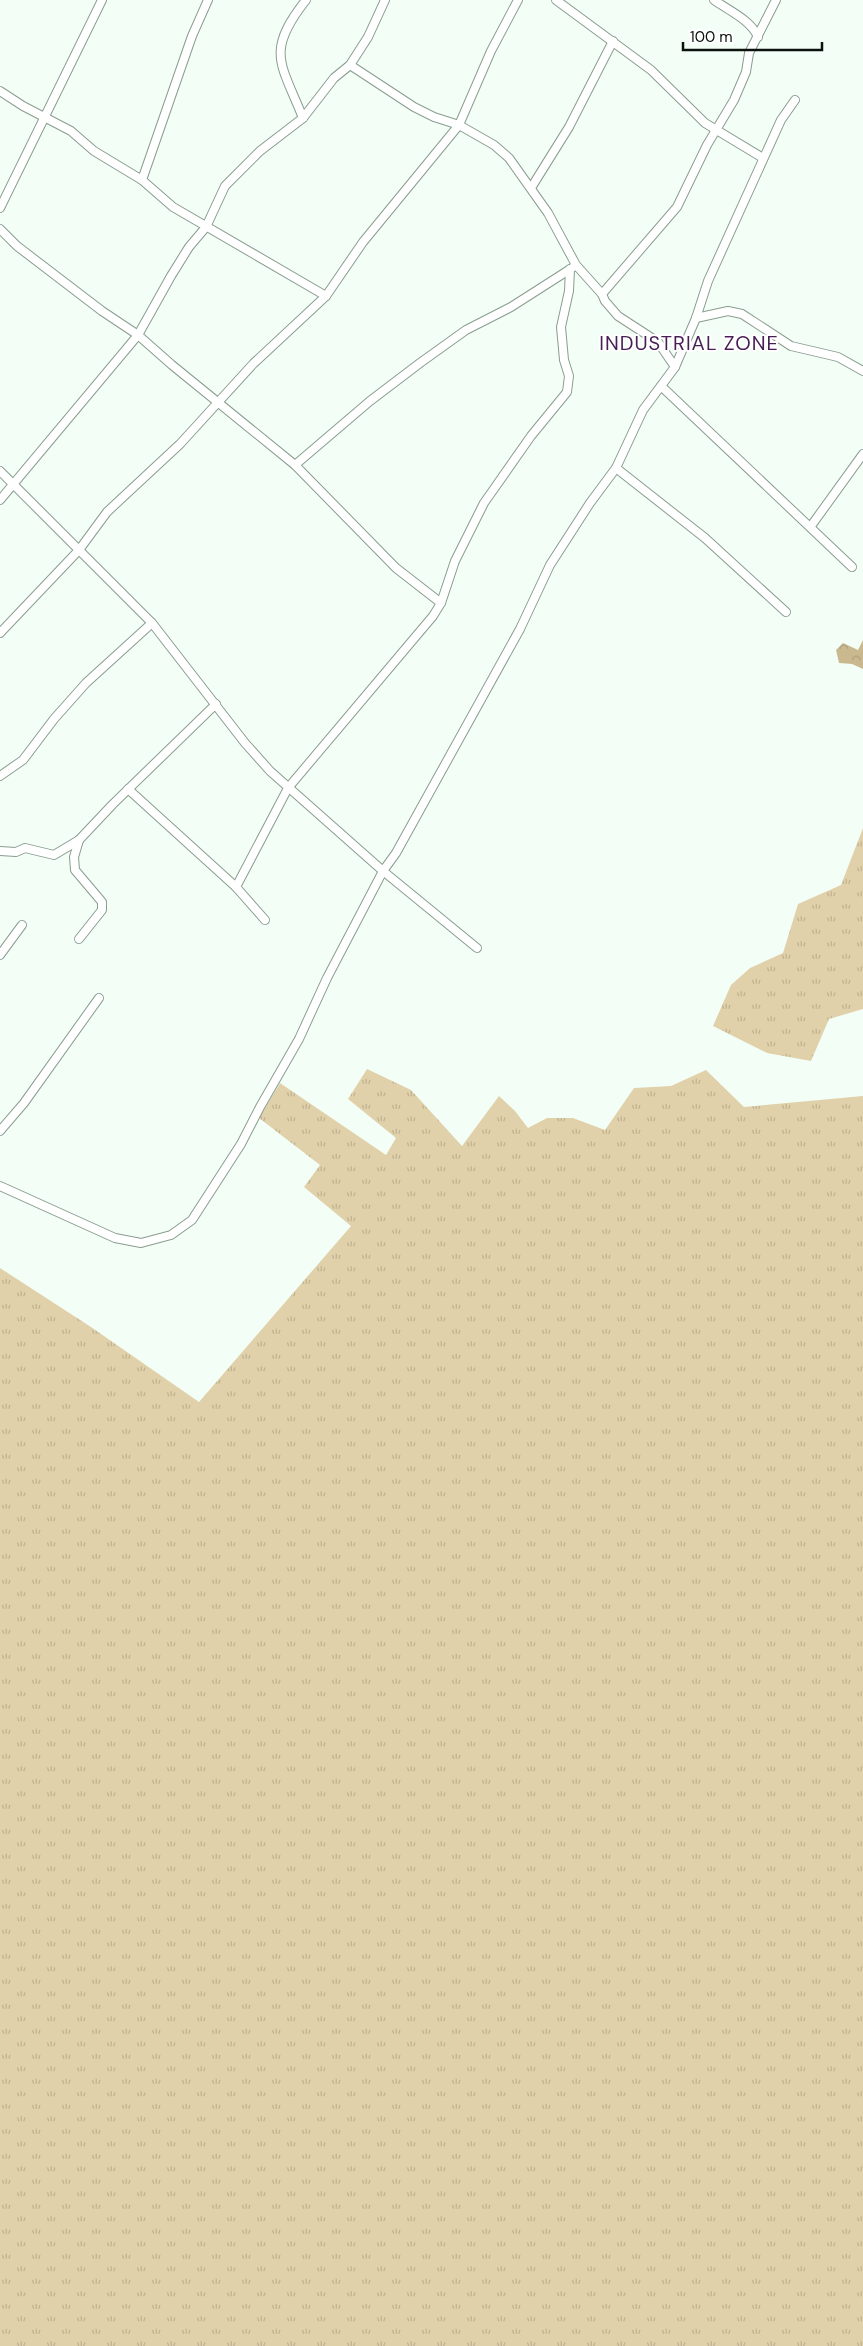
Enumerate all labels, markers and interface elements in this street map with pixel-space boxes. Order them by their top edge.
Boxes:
scale bar [683,20,822,52]
text: 100 m [690,27,733,47]
district label: INDUSTRIAL ZONE [599,330,779,356]

